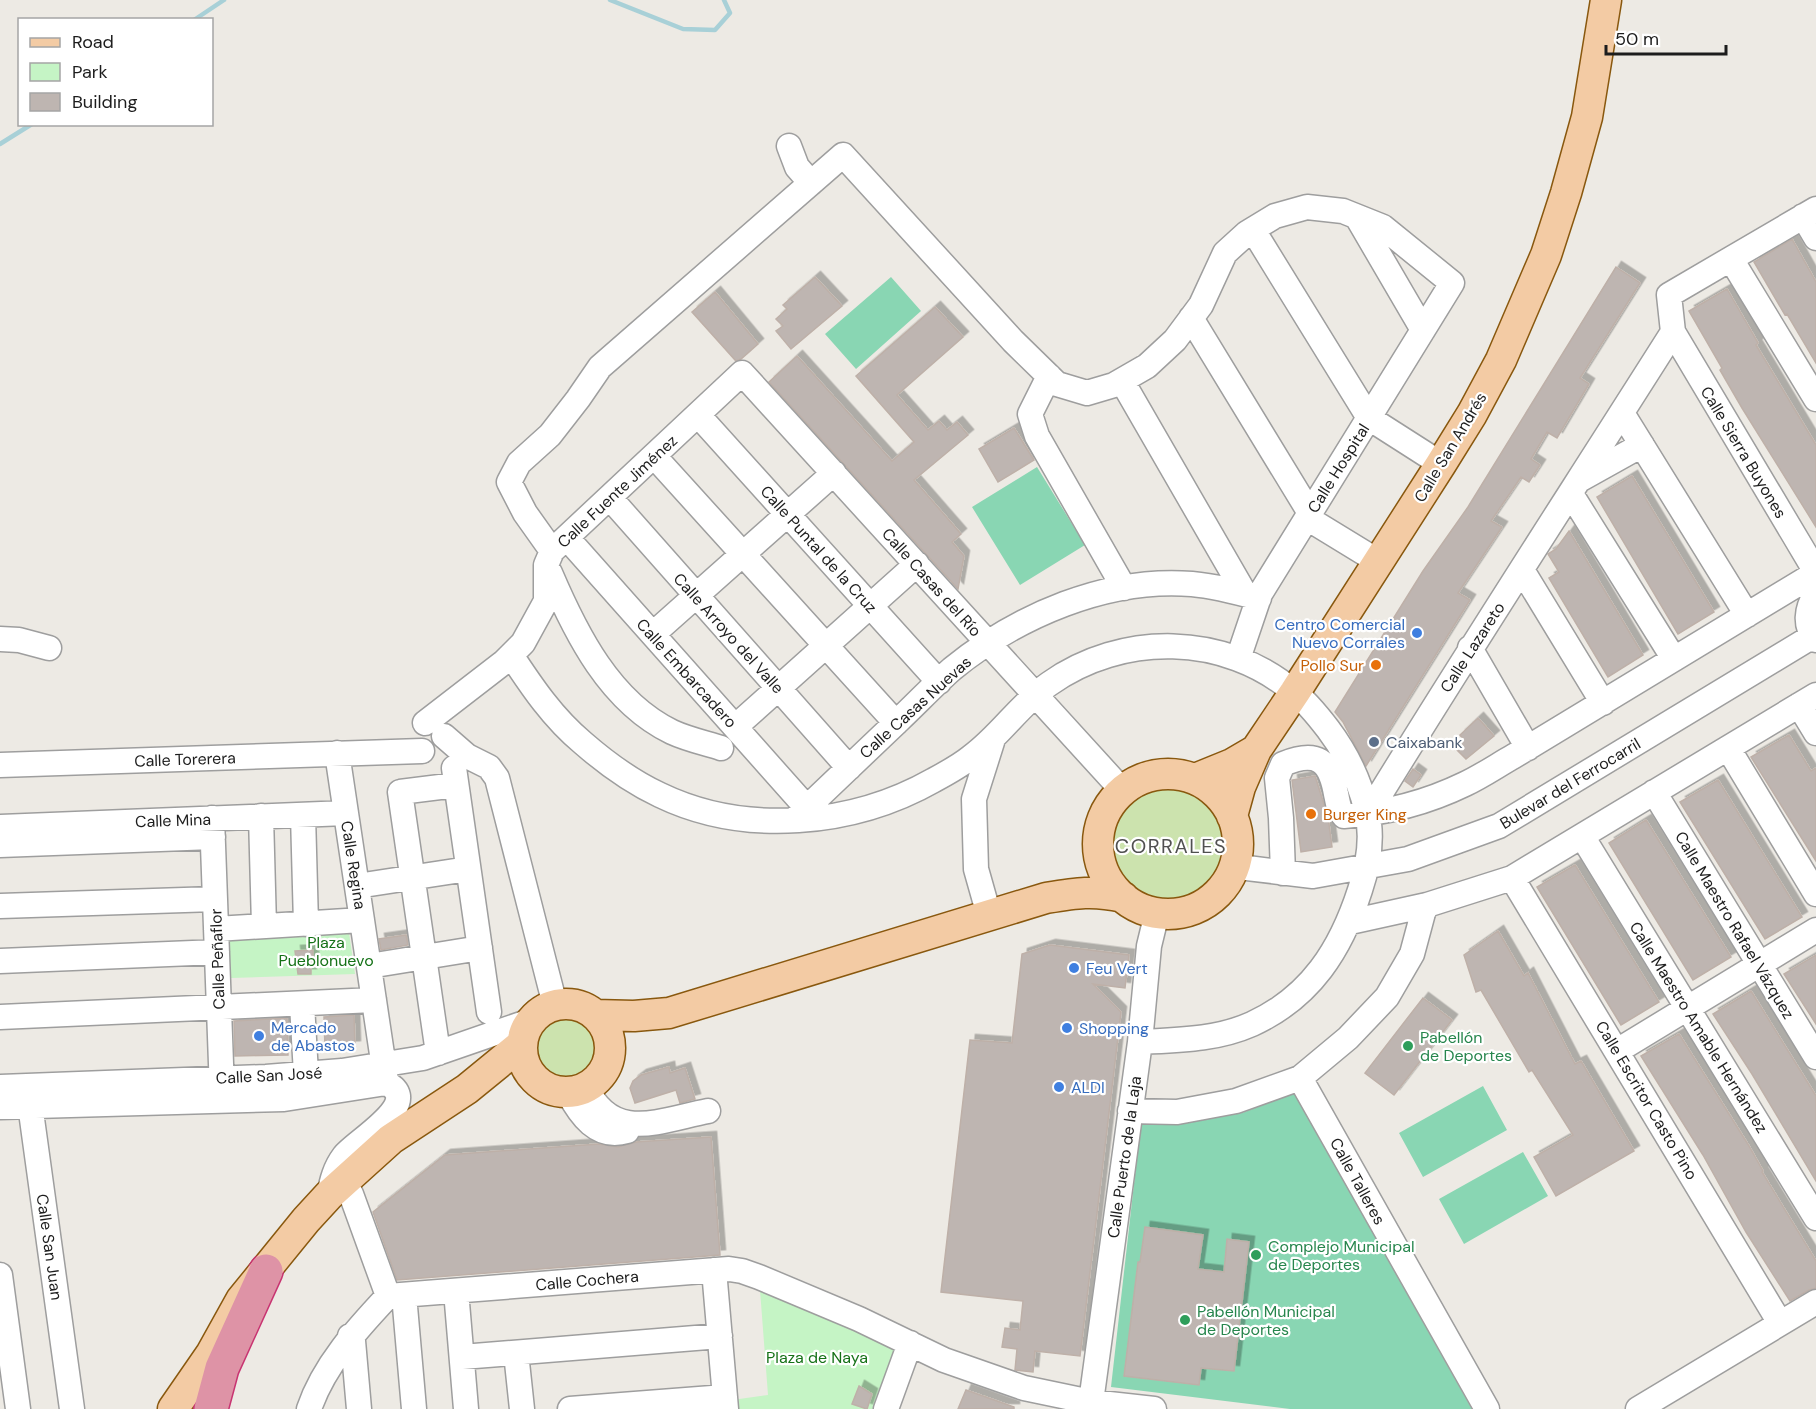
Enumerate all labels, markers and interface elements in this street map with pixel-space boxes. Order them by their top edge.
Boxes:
legend [18,18,213,126]
scale bar [1606,18,1726,56]
text: 50 m [1615,27,1659,51]
text: Road [72,30,114,54]
text: Park [72,60,108,84]
text: Building [72,90,137,114]
street label: Calle Sierra Buyones [1696,382,1791,522]
street label: Calle San Andrés [1409,388,1492,506]
street label: Calle Hospital [1303,420,1374,517]
street label: Calle Fuente Jiménez [553,430,682,553]
street label: Calle Puntal de la Cruz [756,481,882,618]
street label: Calle Casas del Río [877,524,986,641]
street label: Calle Arroyo del Valle [669,569,788,698]
street label: Calle Lazareto [1435,598,1509,697]
street label: Calle Embarcadero [632,614,741,733]
place label: Centro Comercial Nuevo Corrales [1274,614,1405,653]
marker: Centro Comercial Nuevo Corrales [1410,626,1424,640]
street label: Calle Casas Nuevas [855,652,976,763]
place label: Pollo Sur [1300,655,1364,676]
marker: Pollo Sur [1369,658,1383,672]
place label: Caixabank [1386,732,1463,753]
street label: Bulevar del Ferrocarril [1496,733,1644,834]
marker: Caixabank [1367,735,1381,749]
street label: Calle Torerera [134,747,236,772]
place label: Burger King [1323,804,1407,825]
marker: Burger King [1304,807,1318,821]
street label: Calle Mina [135,809,211,832]
street label: Calle Regina [336,819,371,911]
street label: Calle Maestro Rafael Vázquez [1670,828,1799,1023]
district label: CORRALES [1115,833,1227,859]
street label: Calle Peñaflor [205,908,230,1010]
street label: Calle Maestro Amable Hernández [1625,918,1772,1137]
park label: Plaza Pueblonuevo [278,932,374,971]
place label: Feu Vert [1086,958,1148,979]
marker: Feu Vert [1067,961,1081,975]
place label: Mercado de Abastos [271,1017,355,1056]
street label: Calle Escritor Casto Pino [1591,1017,1702,1184]
place label: Shopping [1079,1018,1149,1039]
marker: Shopping [1060,1021,1074,1035]
place label: Pabellón de Deportes [1420,1027,1512,1066]
marker: Mercado de Abastos [252,1029,266,1043]
marker: Pabellón de Deportes [1401,1039,1415,1053]
street label: Calle San José [215,1062,323,1089]
street label: Calle Puerto de la Laja [1103,1075,1146,1240]
place label: ALDI [1071,1077,1105,1098]
marker: ALDI [1052,1080,1066,1094]
street label: Calle Talleres [1325,1134,1390,1228]
street label: Calle San Juan [32,1193,67,1302]
place label: Complejo Municipal de Deportes [1268,1236,1414,1275]
marker: Complejo Municipal de Deportes [1249,1248,1263,1262]
street label: Calle Cochera [534,1266,640,1295]
place label: Pabellón Municipal de Deportes [1197,1301,1335,1340]
marker: Pabellón Municipal de Deportes [1178,1313,1192,1327]
park label: Plaza de Naya [766,1347,868,1368]

